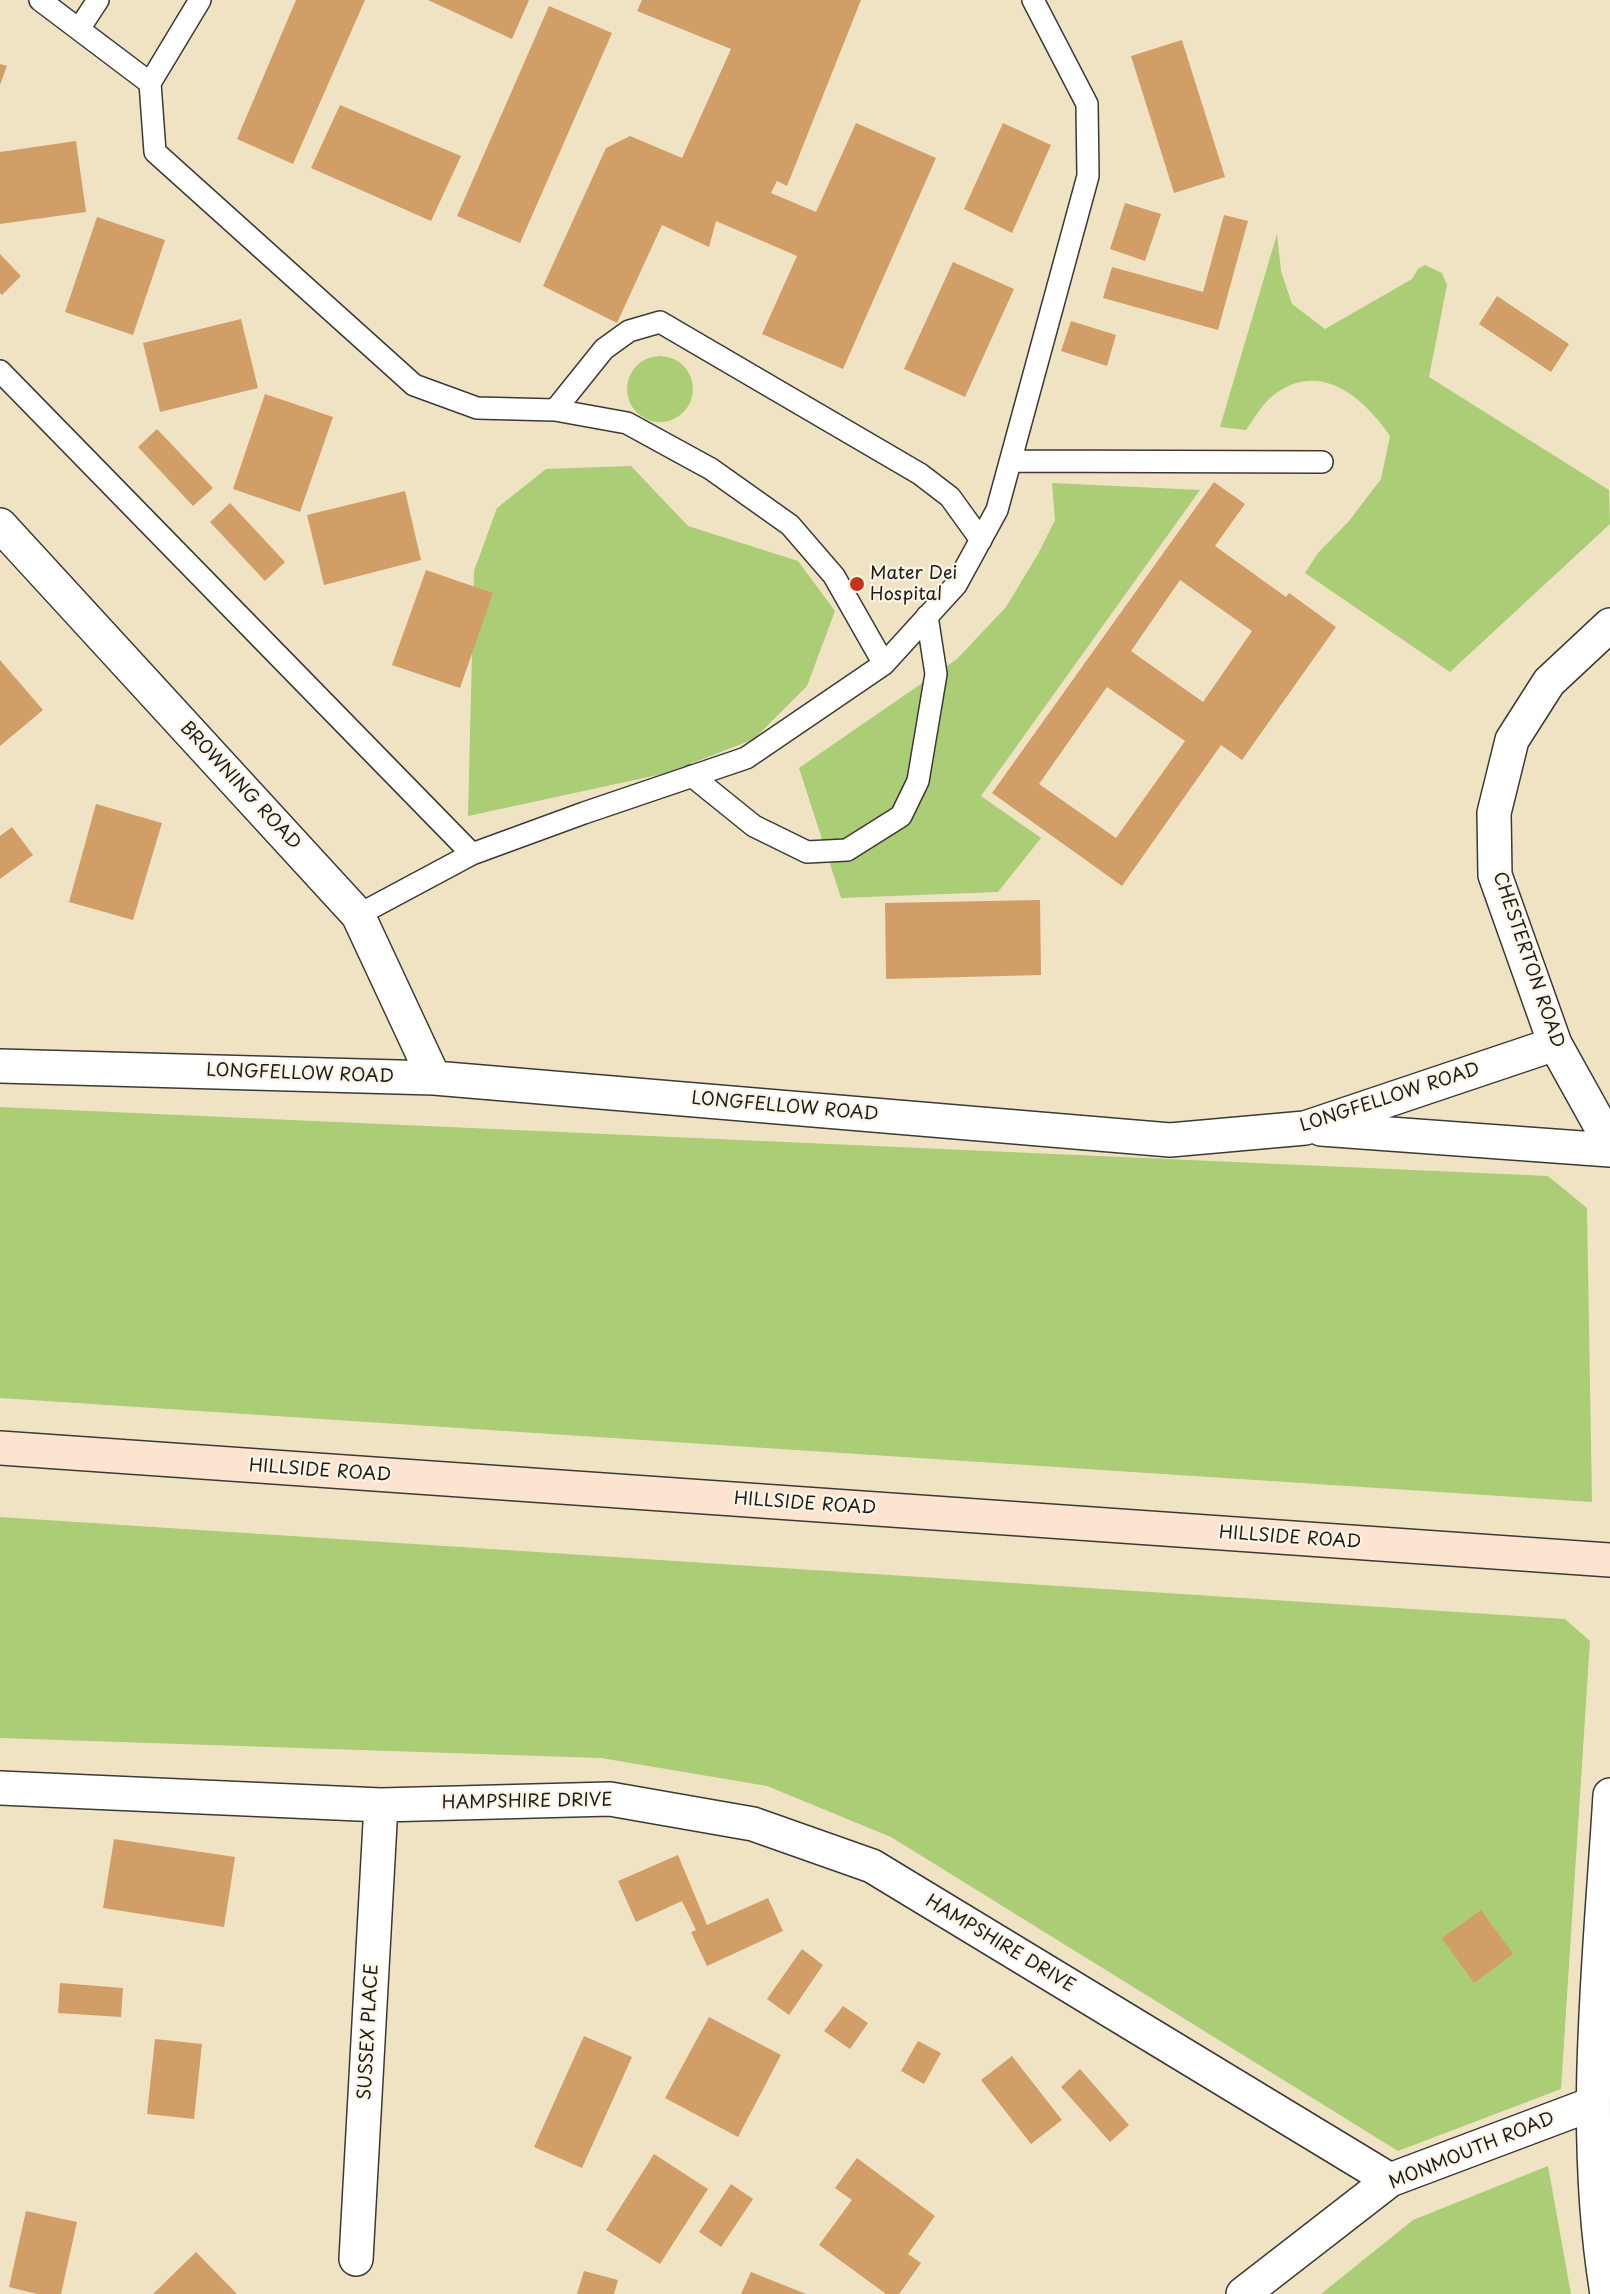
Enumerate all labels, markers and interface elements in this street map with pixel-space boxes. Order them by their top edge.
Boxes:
place label: Mater Dei Hospital [870,563,957,606]
marker: Mater Dei Hospital [848,575,866,593]
street label: BROWNING ROAD [175,718,305,854]
street label: CHESTERTON ROAD [1488,869,1568,1051]
street label: LONGFELLOW ROAD [1297,1059,1483,1137]
street label: LONGFELLOW ROAD [206,1060,394,1088]
street label: LONGFELLOW ROAD [691,1088,879,1126]
street label: HILLSIDE ROAD [248,1455,392,1487]
street label: HILLSIDE ROAD [733,1488,877,1520]
street label: HILLSIDE ROAD [1218,1522,1362,1554]
street label: HAMPSHIRE DRIVE [441,1790,613,1814]
street label: HAMPSHIRE DRIVE [921,1891,1079,1997]
street label: SUSSEX PLACE [355,1963,383,2101]
street label: MONMOUTH ROAD [1386,2108,1558,2194]

